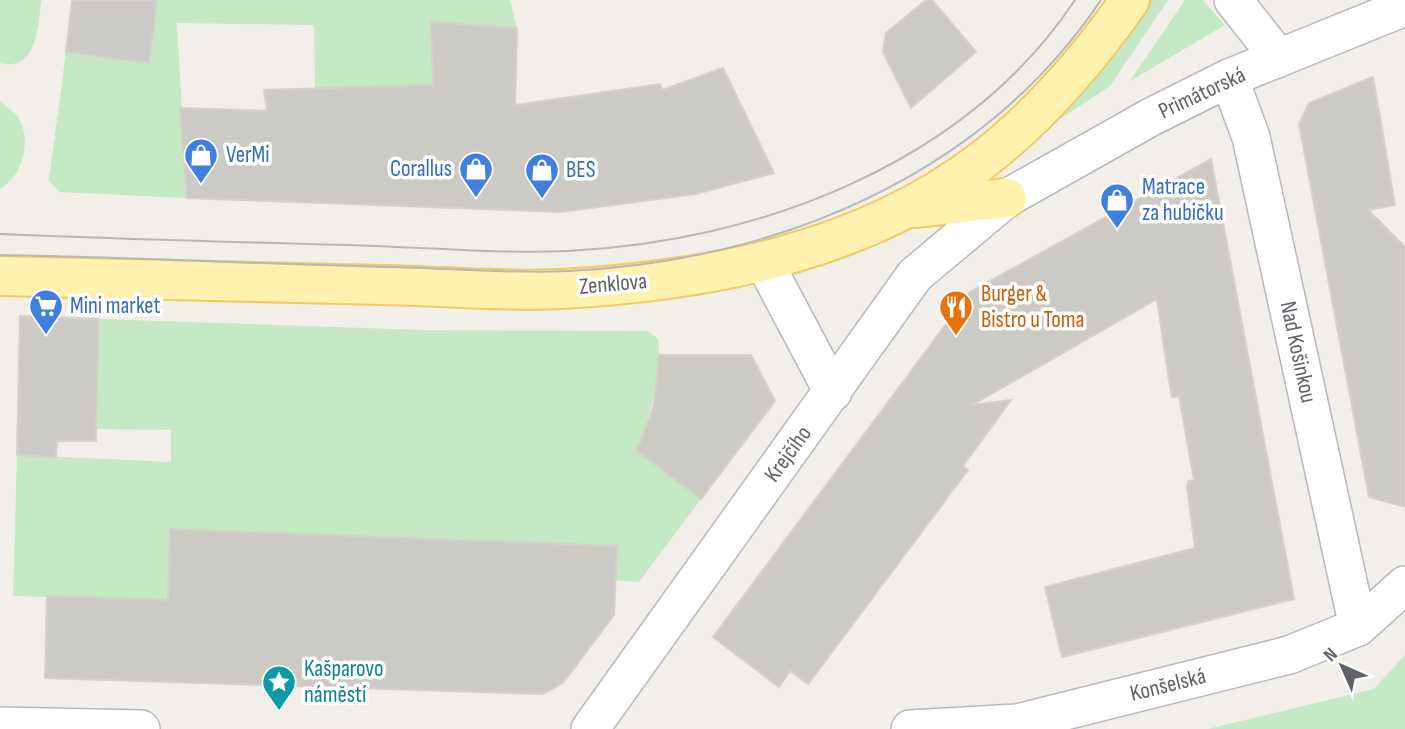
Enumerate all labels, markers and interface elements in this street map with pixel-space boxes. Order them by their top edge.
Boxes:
street label: Primátorská [1154,61,1250,125]
shop icon: VerMi [182,136,220,185]
place label: VerMi [226,141,269,169]
shop icon: Corallus [457,150,495,199]
shop icon: BES [523,151,561,200]
place label: Corallus [390,155,452,183]
place label: BES [566,156,596,184]
place label: Matrace za hubičku [1142,173,1224,227]
shop icon: Matrace za hubičku [1098,181,1136,230]
street label: Zenklova [578,267,648,301]
place label: Burger & Bistro u Toma [981,280,1084,334]
supermarket icon: Mini market [27,287,65,336]
restaurant icon: Burger & Bistro u Toma [937,288,975,337]
place label: Mini market [70,292,161,320]
street label: Nad Košinkou [1274,299,1322,405]
street label: Krejčího [758,420,818,488]
north arrow [1307,631,1377,701]
text: N [1319,643,1343,667]
place label: Kašparovo náměstí [304,655,384,709]
street label: Konšelská [1127,662,1209,708]
place icon: Kašparovo náměstí [260,663,298,712]

